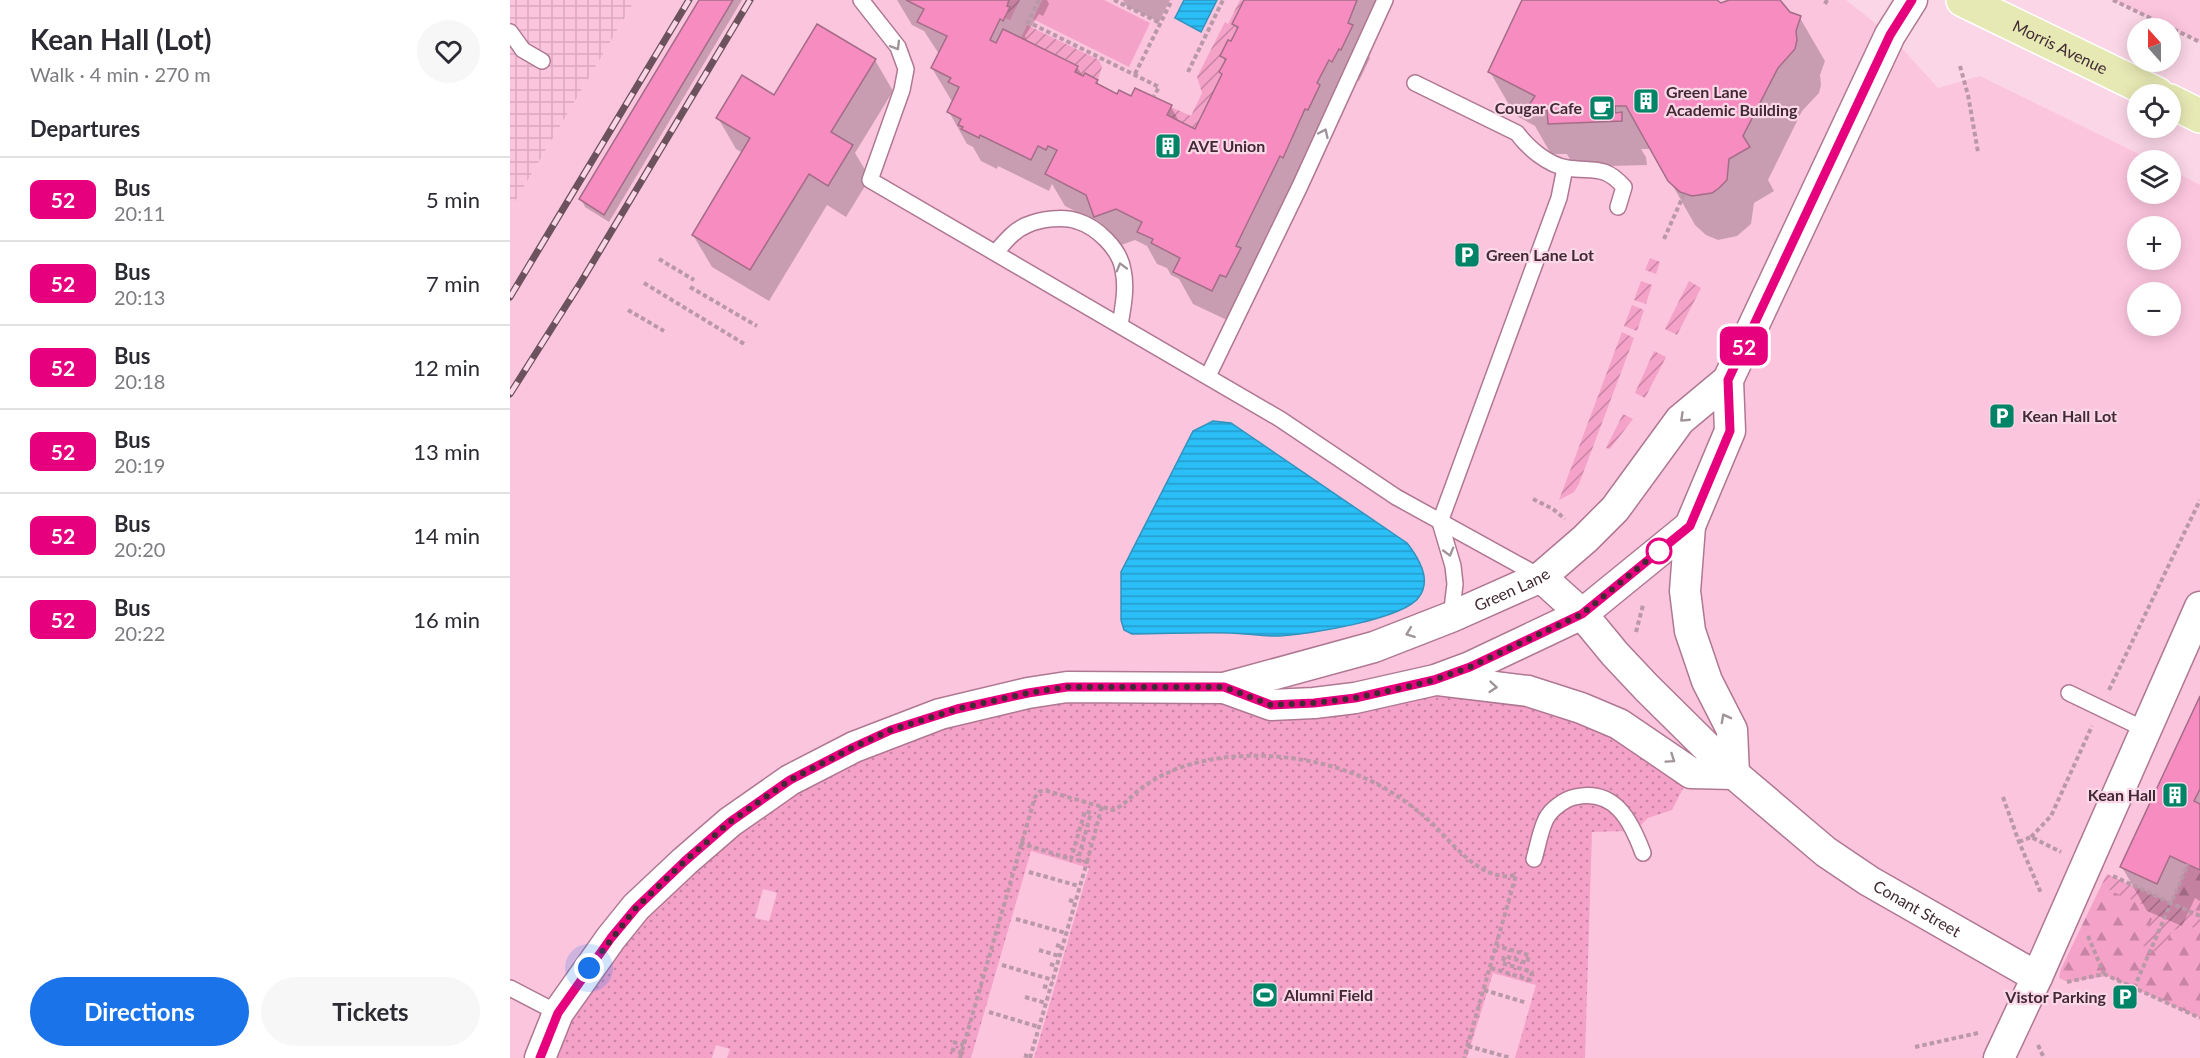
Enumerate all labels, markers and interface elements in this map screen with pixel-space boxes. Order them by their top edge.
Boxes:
street label: Morris Avenue [2010,16,2111,78]
north arrow [2127,18,2181,72]
map controls [2127,18,2181,336]
button: heart [417,20,480,83]
text: Kean Hall (Lot) [30,22,211,56]
one-way arrow [888,40,899,51]
text: Walk · 4 min · 270 m [30,62,211,86]
place label: Green Lane Academic Building [1665,82,1798,119]
button: locate [2127,84,2181,138]
building icon: Green Lane Academic Building [1631,86,1661,116]
cafe icon: Cougar Cafe [1587,93,1617,123]
place label: Cougar Cafe [1495,98,1582,117]
text: Departures [30,115,140,142]
one-way arrow [1317,129,1329,140]
building icon: AVE Union [1153,131,1183,161]
place label: AVE Union [1187,136,1265,155]
button: layers [2127,150,2181,204]
text: Bus [114,174,150,201]
text: 5 min [426,186,480,213]
text: 52 [51,187,75,212]
text: 20:11 [114,201,165,225]
button: + [2127,216,2181,270]
parking icon: Green Lane Lot [1452,240,1482,270]
place label: Green Lane Lot [1486,245,1594,264]
text: Bus [114,258,150,285]
one-way arrow [1116,262,1128,273]
text: 7 min [426,270,480,297]
text: 52 [51,271,75,296]
button: − [2127,282,2181,336]
text: 20:13 [114,285,165,309]
line badge: 52 [1717,326,1771,366]
text: 52 [1732,334,1756,359]
text: Bus [114,342,150,369]
text: 12 min [413,354,480,381]
text: 52 [51,355,75,380]
text: 20:18 [114,369,165,393]
parking icon: Kean Hall Lot [1987,401,2017,431]
place label: Kean Hall Lot [2022,406,2117,425]
one-way arrow [1680,411,1690,422]
text: Bus [114,426,150,453]
text: 13 min [413,438,480,465]
text: 52 [51,439,75,464]
text: 20:19 [114,453,165,477]
text: Bus [114,510,150,537]
text: 14 min [413,522,480,549]
text: 52 [51,523,75,548]
text: 20:20 [114,537,165,561]
unlabelled marker [1646,538,1672,564]
one-way arrow [1442,546,1454,557]
street label: Green Lane [1471,564,1553,615]
text: Bus [114,594,150,621]
text: 16 min [413,606,480,633]
text: 52 [51,607,75,632]
text: 20:22 [114,621,165,645]
one-way arrow [1405,626,1416,638]
one-way arrow [1488,680,1497,693]
one-way arrow [1721,713,1732,724]
one-way arrow [1664,752,1675,763]
building icon: Kean Hall [2160,780,2190,810]
place label: Kean Hall [2088,785,2156,804]
street label: Conant Street [1870,876,1965,941]
your location [574,953,604,983]
button: Directions [30,977,249,1046]
button: Tickets [261,977,480,1046]
sports icon: Alumni Field [1250,980,1280,1010]
parking icon: Vistor Parking [2110,982,2140,1012]
place label: Alumni Field [1283,985,1373,1004]
place label: Vistor Parking [2004,987,2107,1006]

